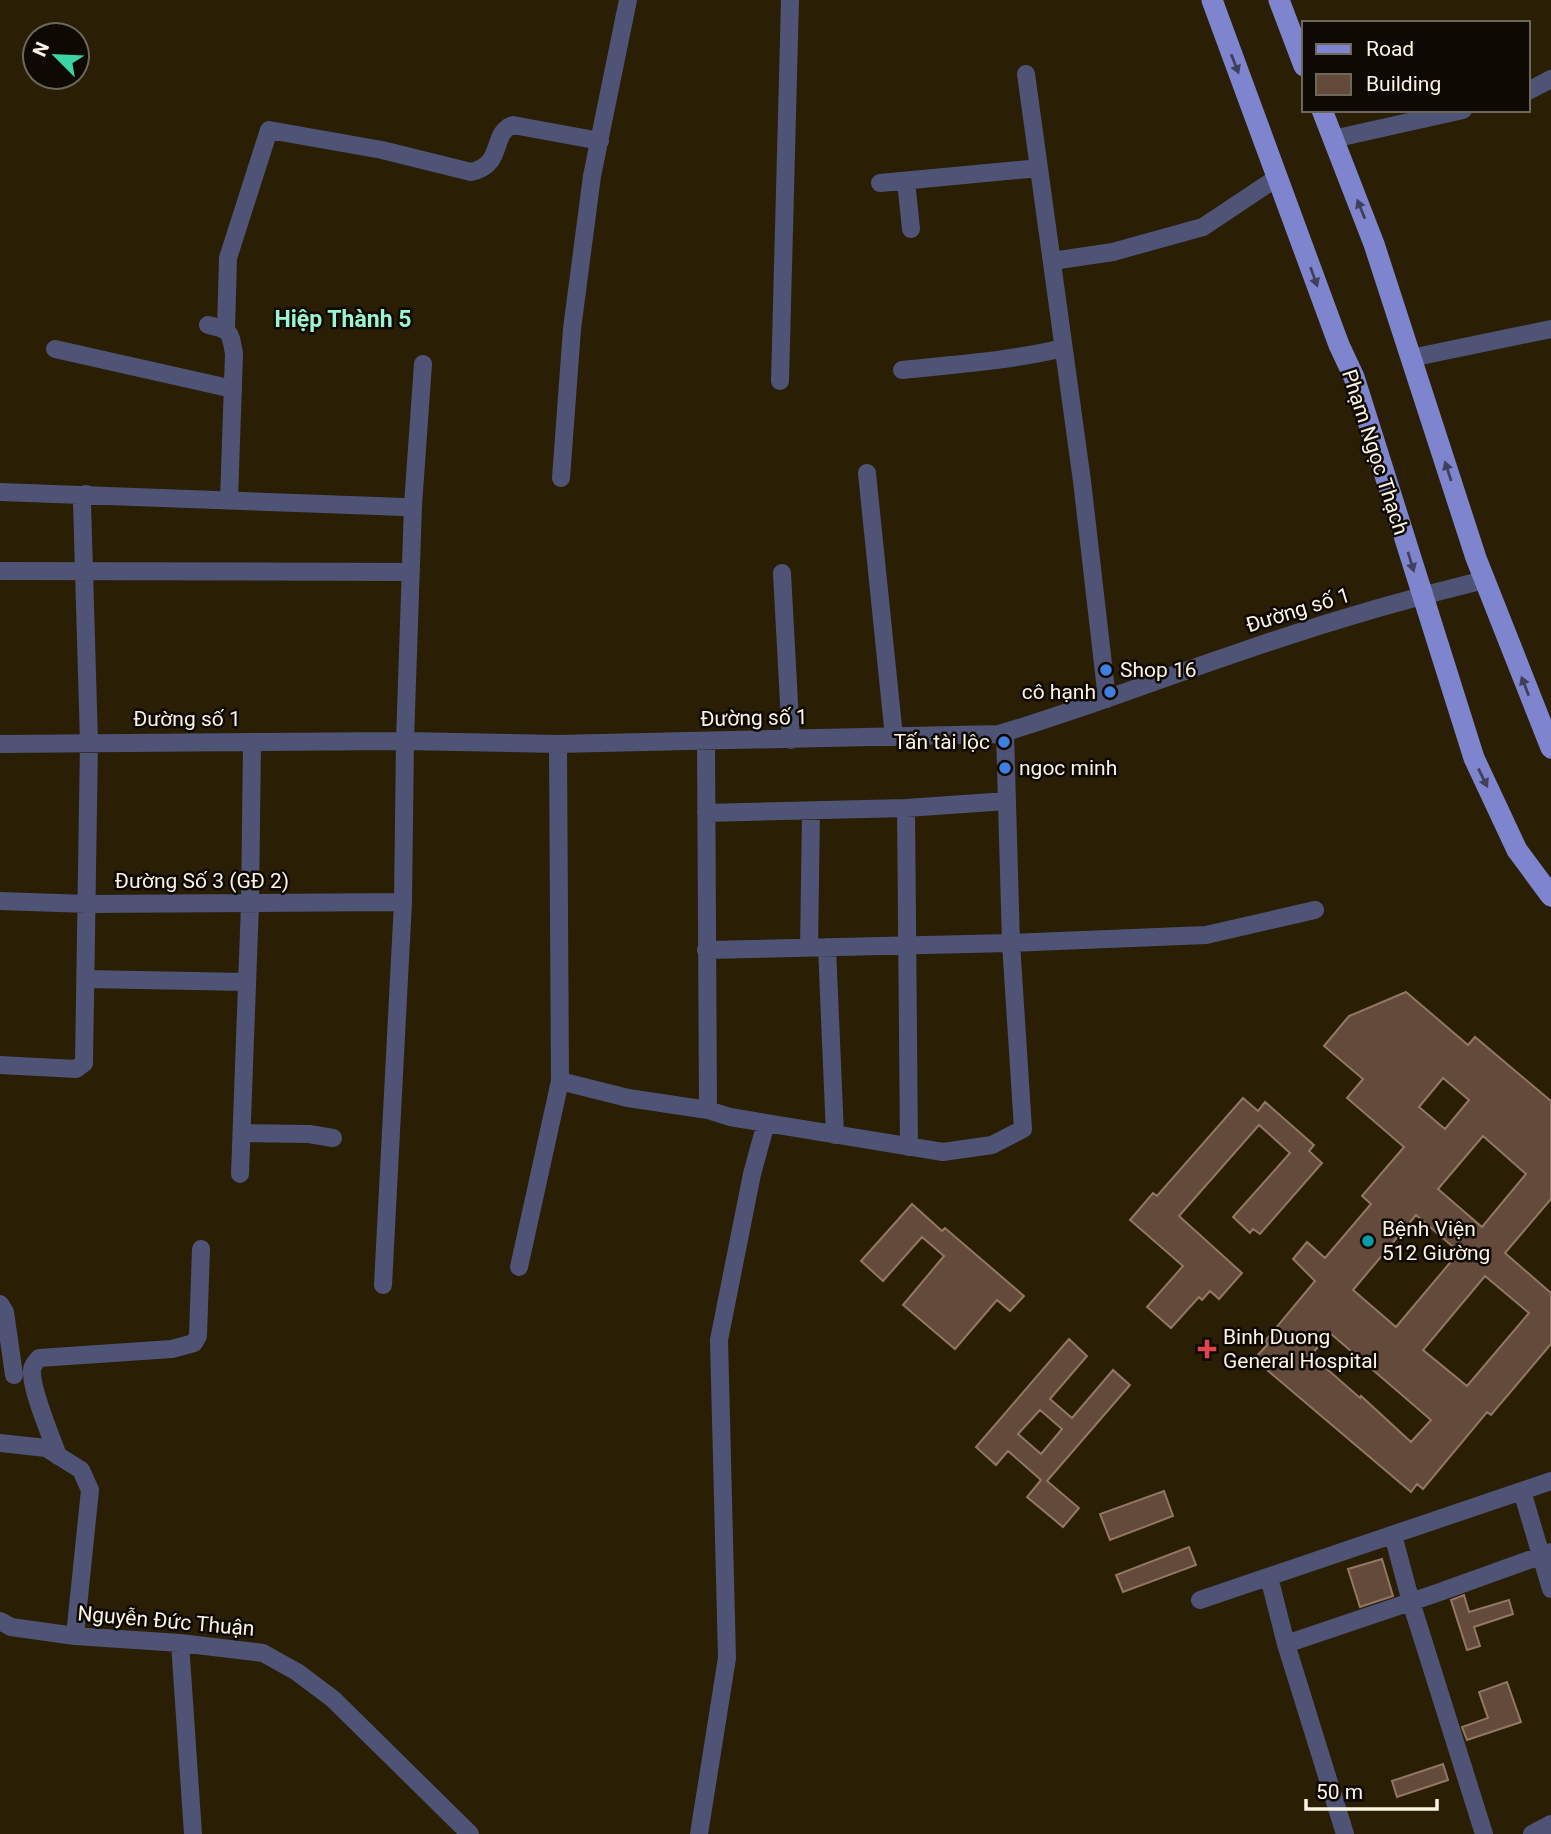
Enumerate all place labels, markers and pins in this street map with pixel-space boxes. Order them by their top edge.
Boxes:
place label: Shop 16 [1120,658,1197,682]
marker: Shop 16 [1098,662,1114,678]
place label: cô hạnh [1022,680,1096,704]
marker: cô hạnh [1102,684,1118,700]
place label: Tấn tài lộc [894,730,990,754]
marker: Tấn tài lộc [996,734,1012,750]
place label: ngoc minh [1019,756,1117,780]
marker: ngoc minh [997,760,1013,776]
place label: Bệnh Viện 512 Giường [1382,1217,1490,1265]
marker: Bệnh Viện 512 Giường [1360,1233,1376,1249]
place label: Binh Duong General Hospital [1223,1325,1378,1373]
marker: Binh Duong General Hospital [1197,1339,1217,1359]

